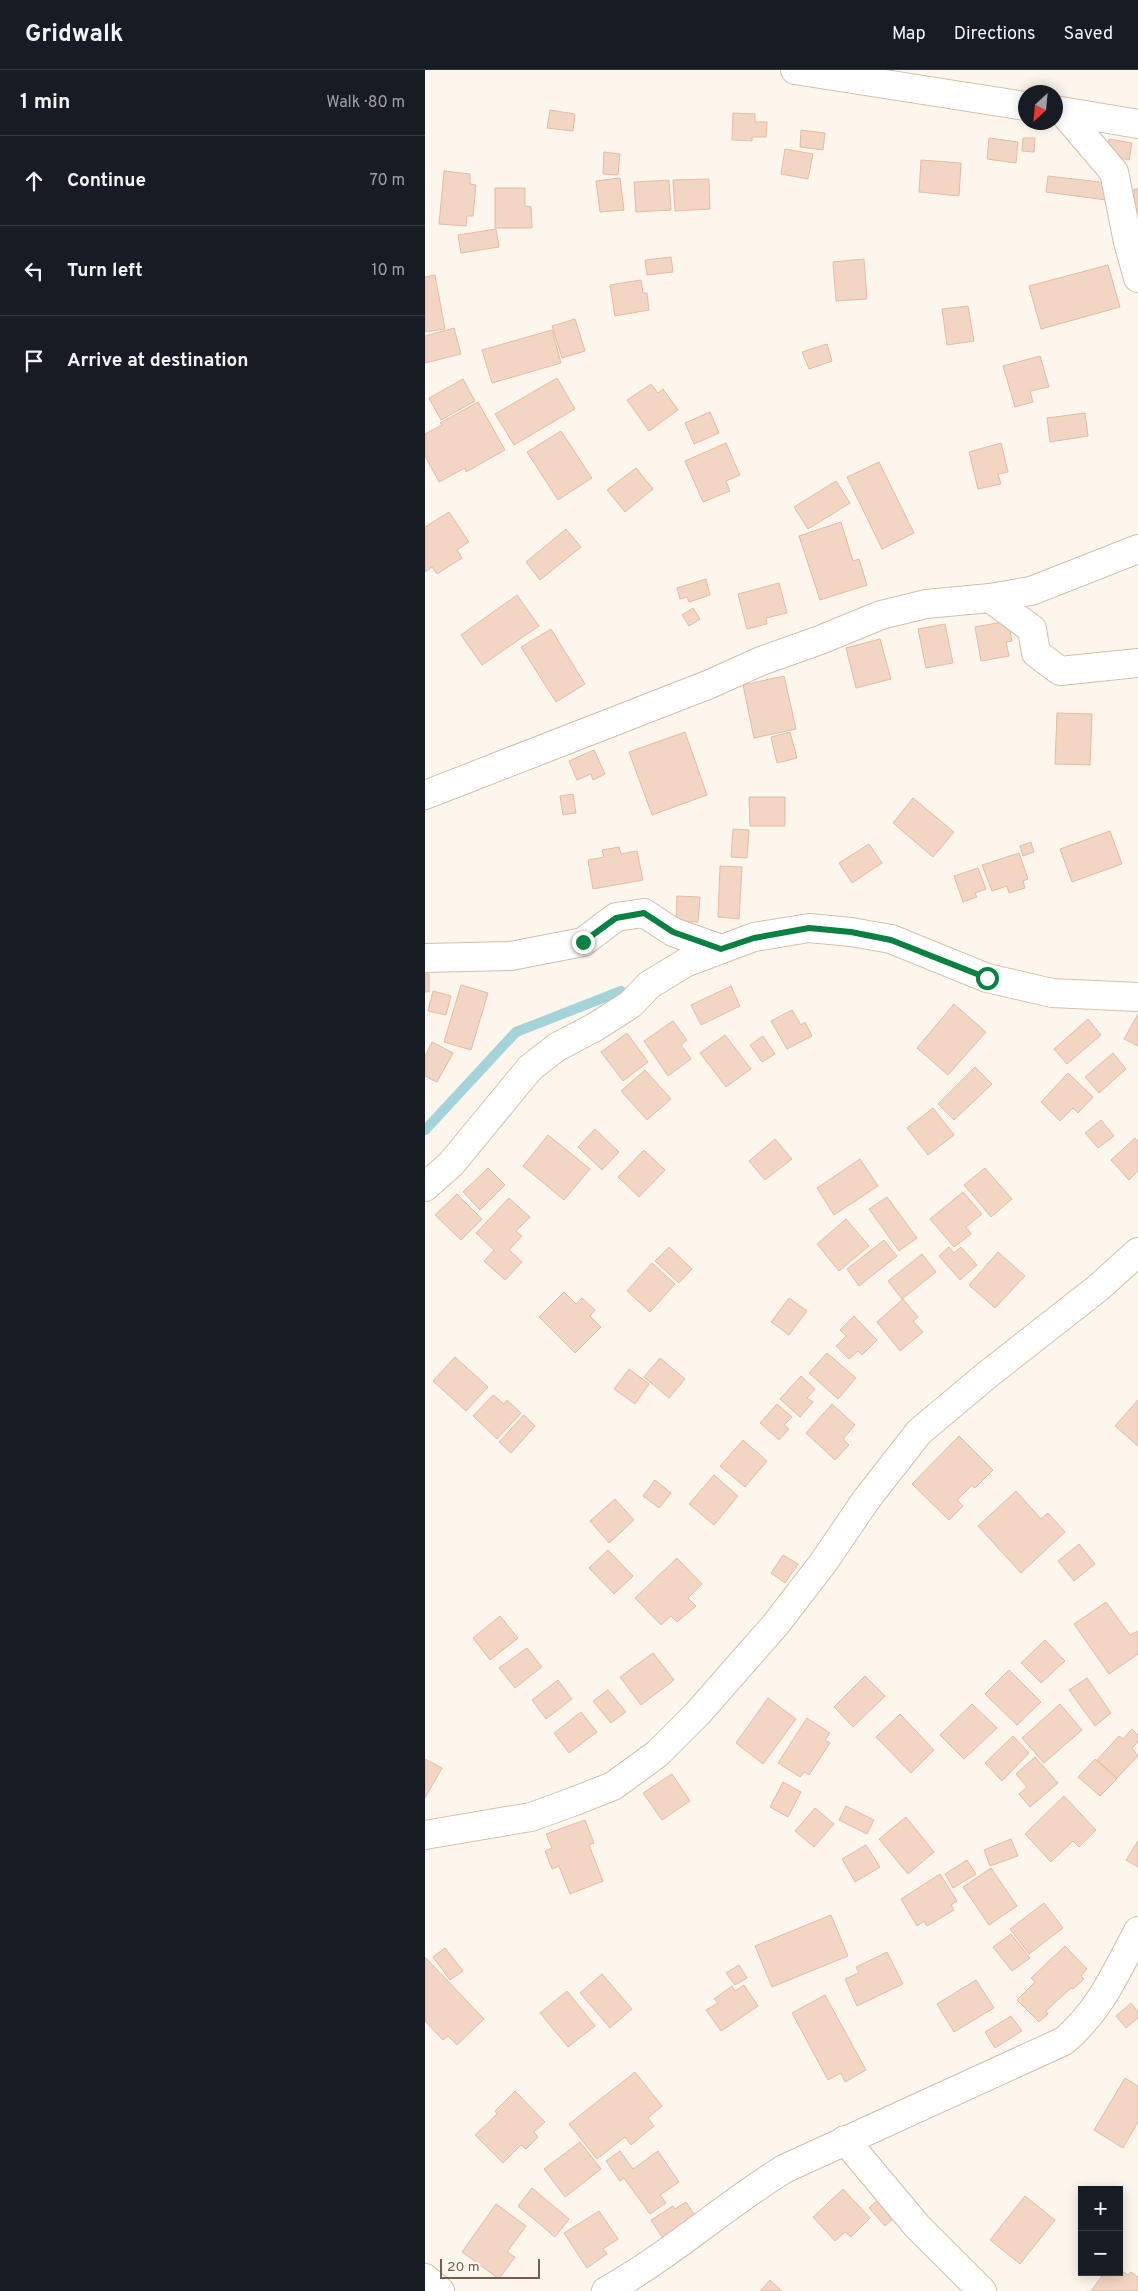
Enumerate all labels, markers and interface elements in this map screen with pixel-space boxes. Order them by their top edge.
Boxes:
text: Gridwalk [25,20,123,50]
text: Map [892,23,926,46]
text: Directions [954,23,1036,46]
text: Saved [1064,23,1113,46]
north arrow [1018,85,1063,130]
text: 1 min [20,89,70,116]
text: Walk · 80 m [326,93,405,113]
icon: ahead [20,167,48,195]
text: Continue [67,169,146,193]
text: 70 m [370,171,405,191]
icon: left [20,257,48,285]
text: Turn left [67,259,143,283]
text: 10 m [371,261,405,281]
icon: arrive [20,347,48,375]
text: Arrive at destination [67,349,248,373]
route end [572,931,595,954]
route start [976,967,999,990]
map controls [1078,2186,1123,2276]
button: + [1078,2186,1123,2231]
button: − [1078,2231,1123,2276]
scale bar [440,2256,540,2279]
text: 20 m [447,2259,480,2276]

